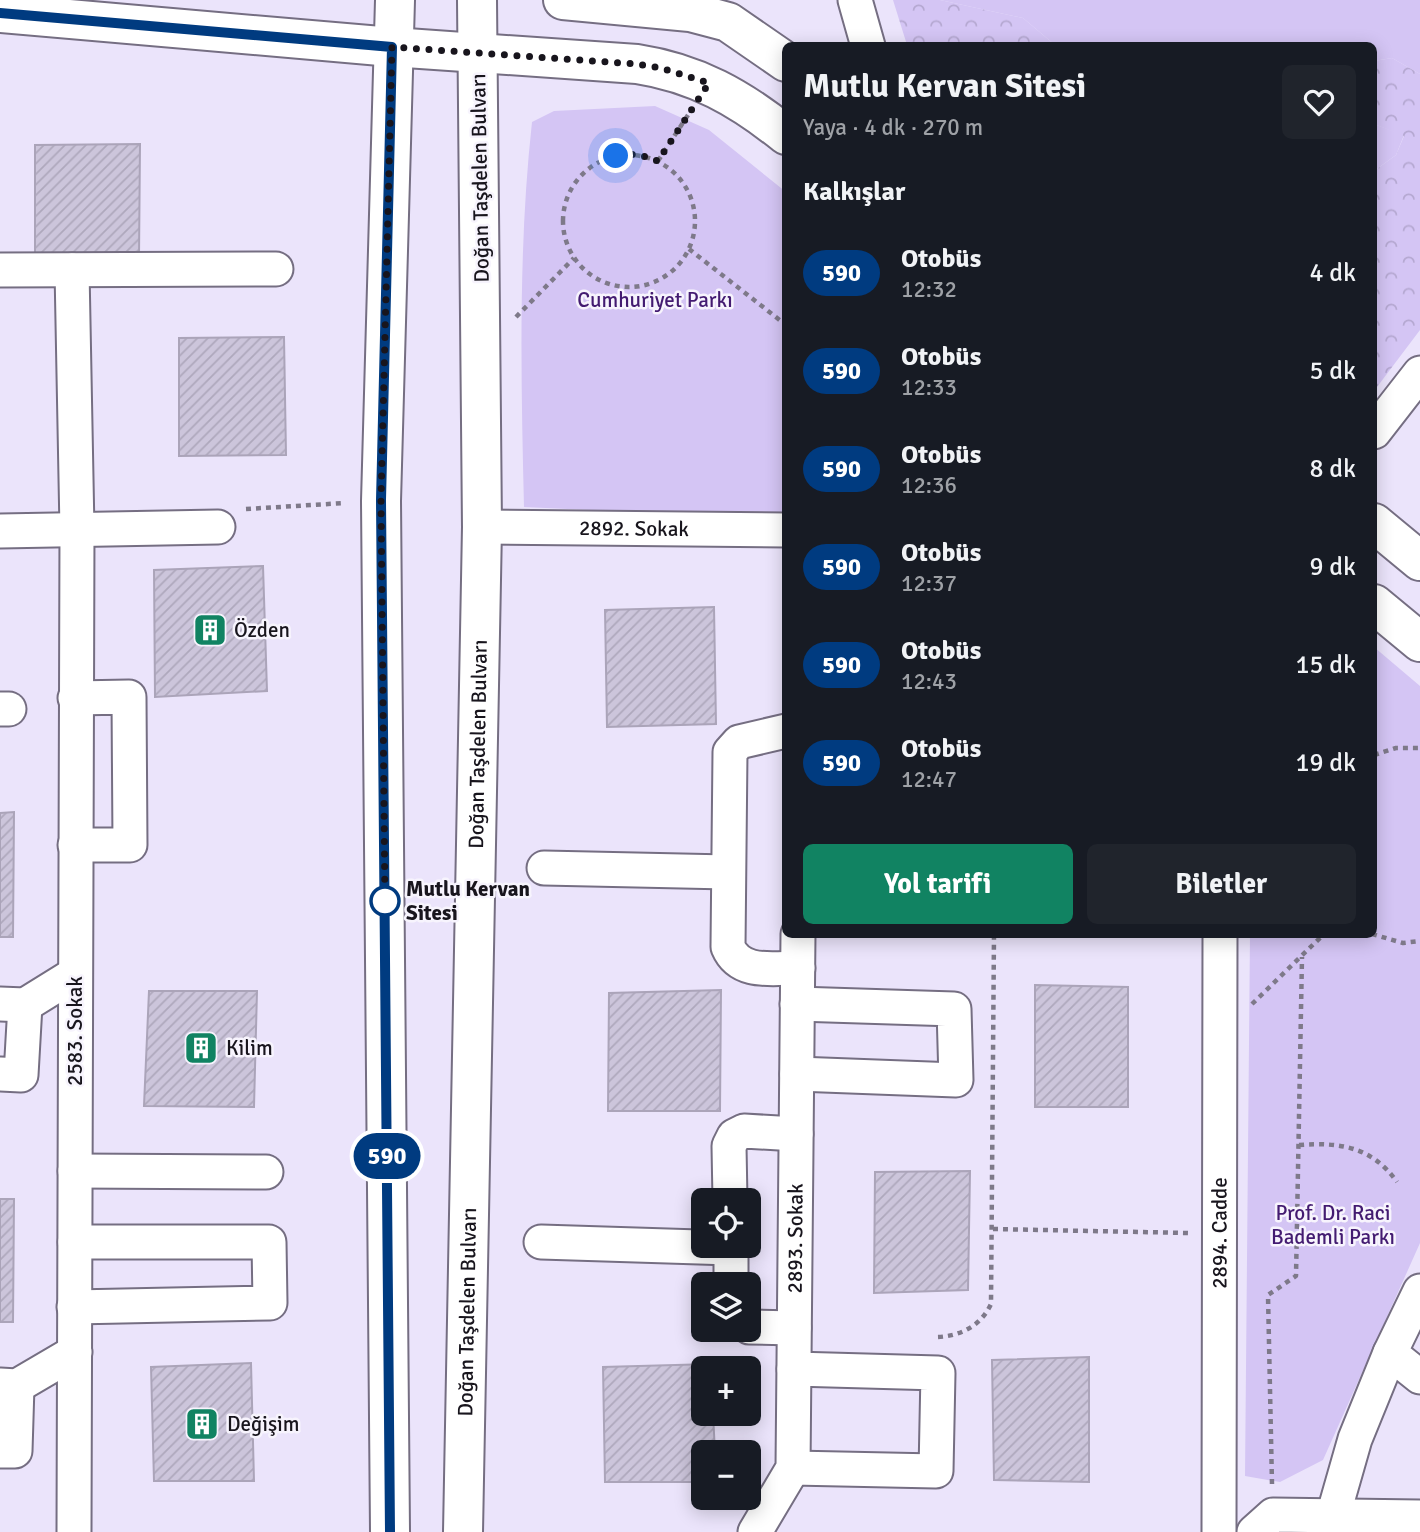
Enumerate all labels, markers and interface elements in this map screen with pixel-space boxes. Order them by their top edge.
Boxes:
button: heart [1282,65,1356,139]
text: Mutlu Kervan Sitesi [803,66,1086,107]
street label: Doğan Taşdelen Bulvarı [465,73,495,283]
text: Yaya · 4 dk · 270 m [803,113,983,142]
your location [598,138,633,173]
text: Kalkışlar [803,176,905,208]
text: Otobüs [901,243,981,275]
text: 4 dk [1309,257,1356,289]
text: 590 [822,258,861,288]
text: 12:32 [901,275,957,304]
park label: Cumhuriyet Parkı [577,287,733,313]
text: Otobüs [901,341,981,373]
text: 5 dk [1309,355,1356,387]
text: 590 [822,356,861,386]
text: 12:33 [901,373,957,402]
text: Otobüs [901,439,981,471]
text: 8 dk [1309,453,1356,485]
text: 590 [822,454,861,484]
text: 12:36 [901,471,957,500]
street label: 2892. Sokak [579,515,690,542]
text: Otobüs [901,537,981,569]
text: 9 dk [1309,551,1356,583]
text: 590 [822,552,861,582]
text: 12:37 [901,569,957,598]
building icon: Özden [191,611,229,649]
place label: Özden [234,617,290,643]
text: Otobüs [901,635,981,667]
street label: Doğan Taşdelen Bulvarı [463,639,493,849]
text: 15 dk [1295,649,1356,681]
text: 590 [822,650,861,680]
text: 12:43 [901,667,957,696]
text: Otobüs [901,733,981,765]
text: 19 dk [1295,747,1356,779]
text: 590 [822,748,861,778]
text: 12:47 [901,765,957,794]
button: Yol tarifi [803,844,1073,924]
button: Biletler [1087,844,1356,924]
place label: Mutlu Kervan Sitesi [406,876,530,926]
marker: Mutlu Kervan Sitesi [370,886,400,916]
street label: 2583. Sokak [62,976,88,1086]
building icon: Kilim [182,1029,220,1067]
place label: Kilim [226,1035,273,1061]
line badge: 590 [347,1133,427,1179]
text: 590 [368,1141,406,1171]
street label: 2894. Cadde [1206,1177,1233,1289]
street label: 2893. Sokak [782,1183,809,1293]
map controls [691,1188,761,1510]
button: locate [691,1188,761,1258]
park label: Prof. Dr. Raci Bademli Parkı [1271,1200,1395,1250]
street label: Doğan Taşdelen Bulvarı [452,1207,482,1417]
button: layers [691,1272,761,1342]
button: + [691,1356,761,1426]
building icon: Değişim [183,1405,221,1443]
place label: Değişim [227,1411,300,1437]
button: − [691,1440,761,1510]

